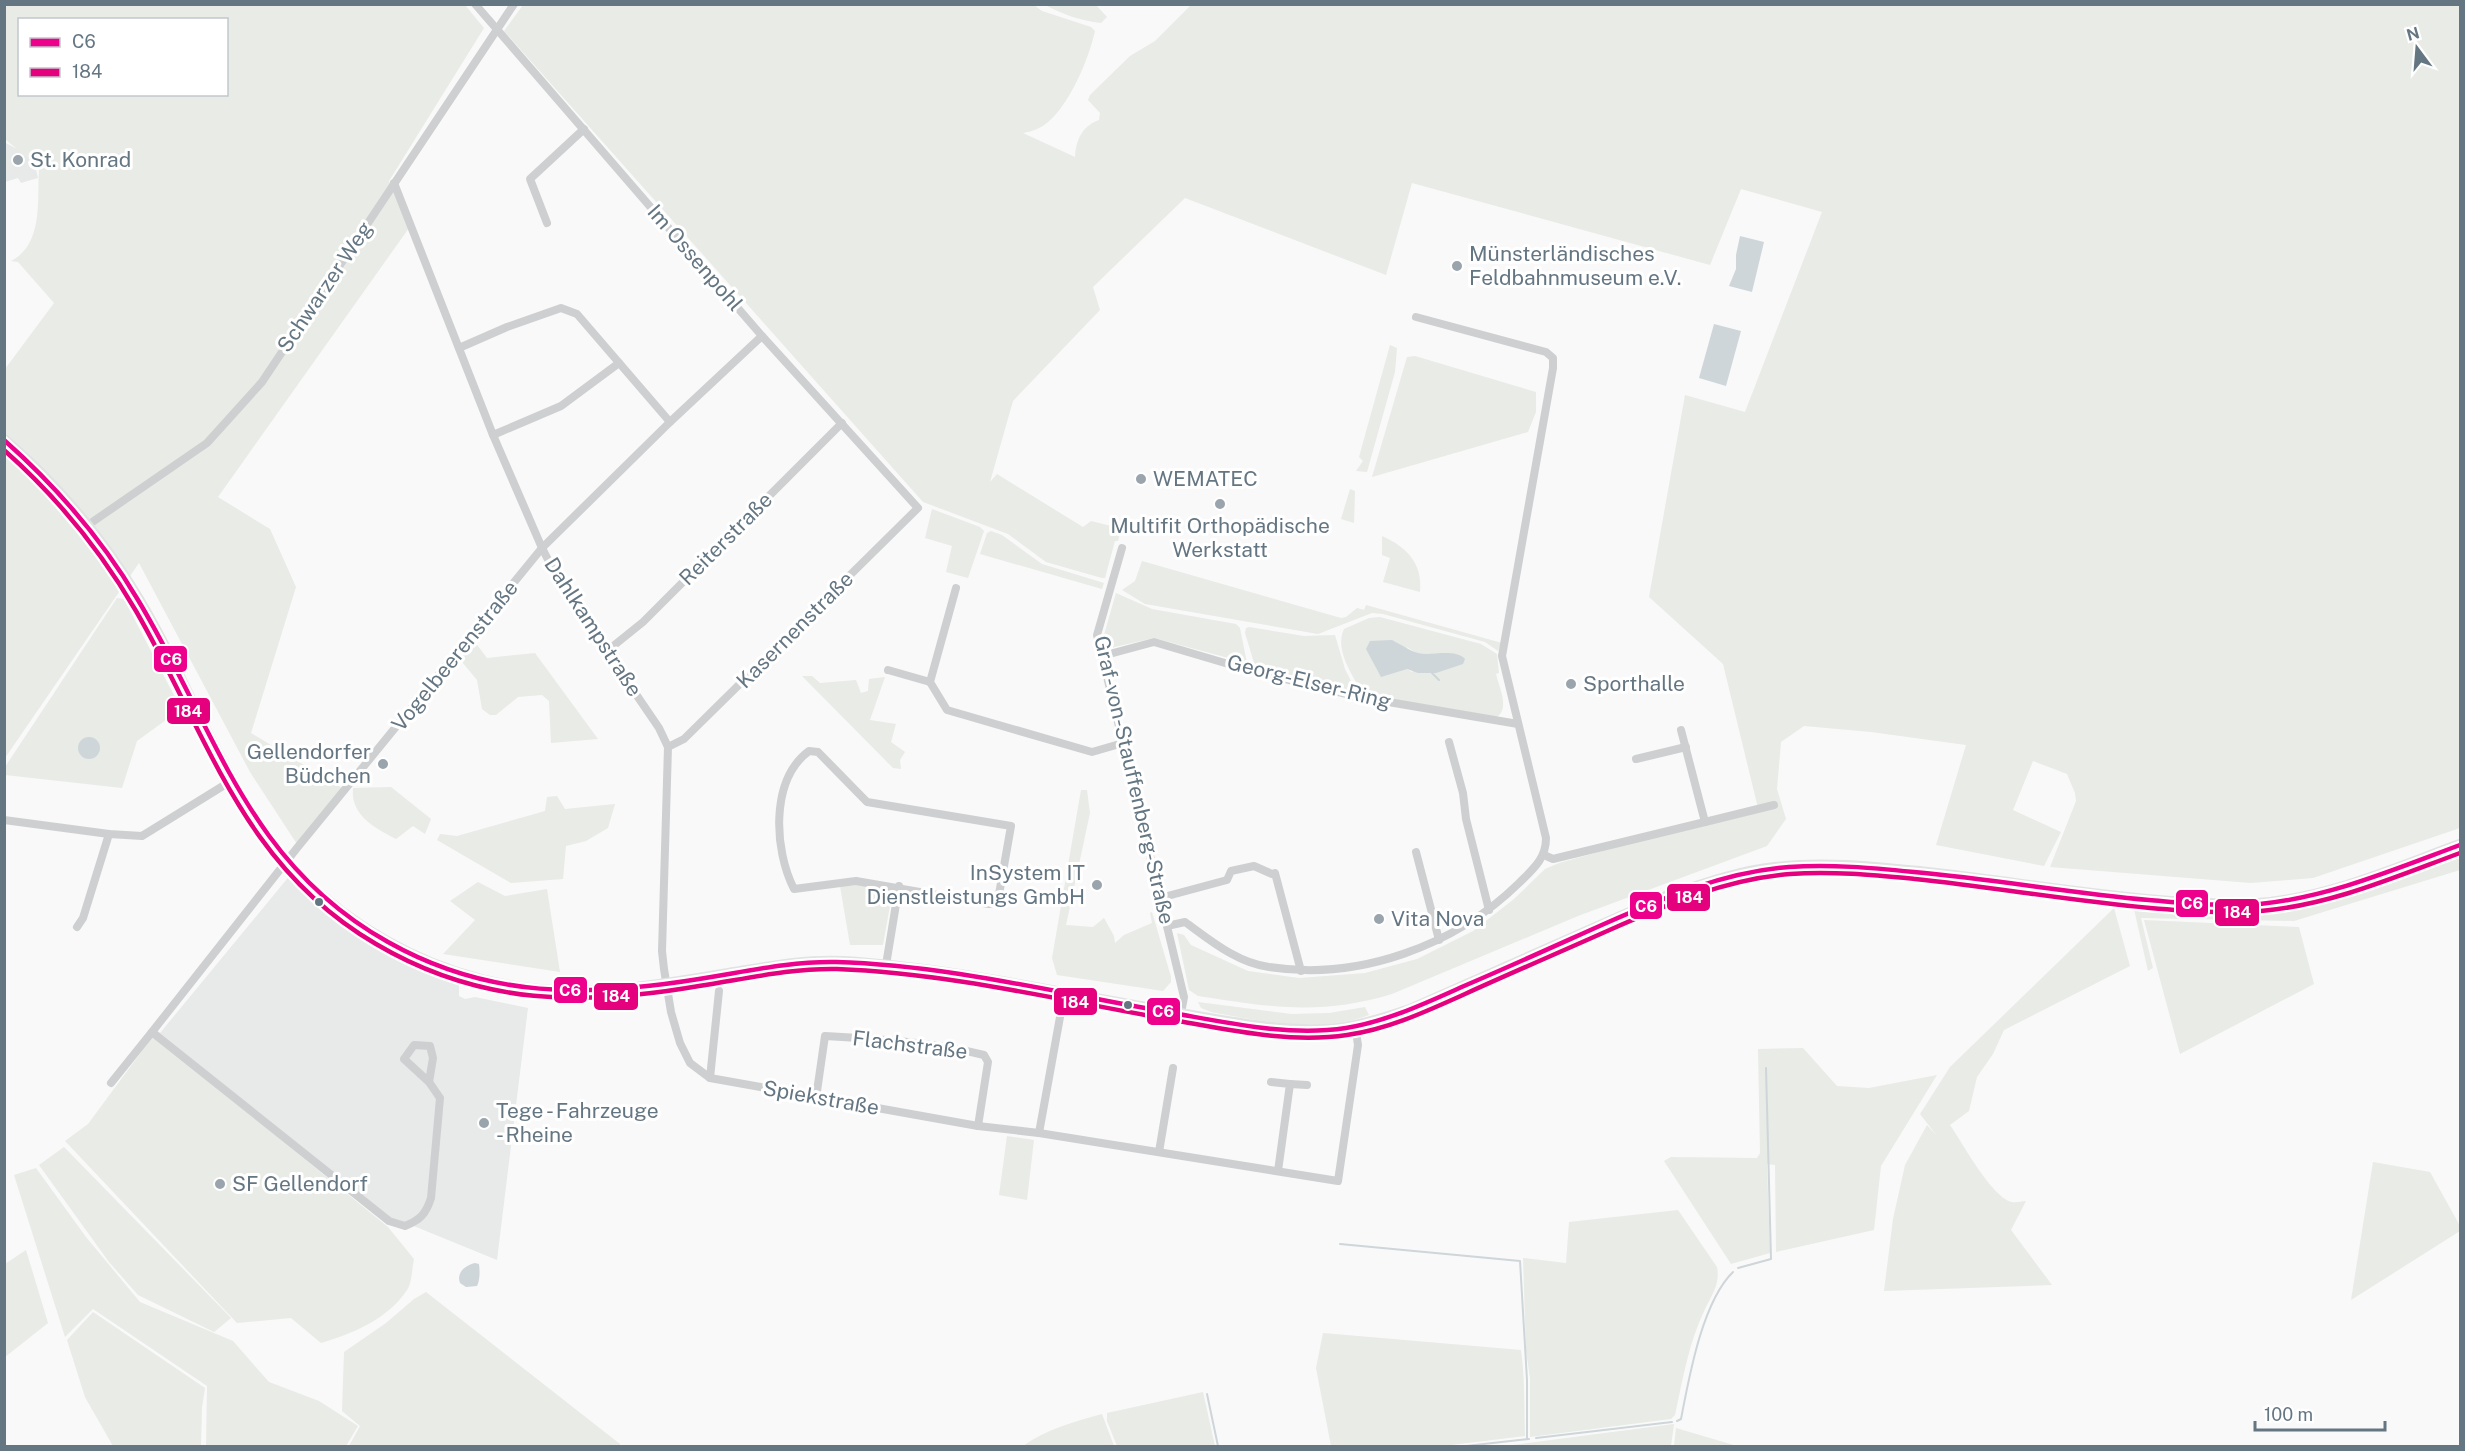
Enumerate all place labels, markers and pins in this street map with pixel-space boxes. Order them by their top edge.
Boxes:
place label: St. Konrad [30,147,131,172]
marker: St. Konrad [11,153,25,167]
place label: Münsterländisches Feldbahnmuseum e.V. [1469,241,1681,290]
marker: Münsterländisches Feldbahnmuseum e.V. [1450,259,1464,273]
place label: WEMATEC [1153,466,1258,491]
marker: WEMATEC [1134,472,1148,486]
marker: Multifit Orthopädische Werkstatt [1213,497,1227,511]
place label: Multifit Orthopädische Werkstatt [1110,513,1330,562]
place label: Sporthalle [1583,671,1685,696]
marker: Sporthalle [1564,677,1578,691]
place label: Gellendorfer Büdchen [247,739,371,788]
marker: Gellendorfer Büdchen [376,757,390,771]
place label: InSystem IT Dienstleistungs GmbH [867,860,1085,909]
marker: InSystem IT Dienstleistungs GmbH [1090,878,1104,892]
unlabelled marker [313,896,325,908]
place label: Vita Nova [1391,906,1484,931]
marker: Vita Nova [1372,912,1386,926]
unlabelled marker [1122,999,1134,1011]
place label: Tege - Fahrzeuge - Rheine [496,1098,659,1147]
marker: Tege - Fahrzeuge - Rheine [477,1116,491,1130]
place label: SF Gellendorf [232,1171,368,1196]
marker: SF Gellendorf [213,1177,227,1191]

